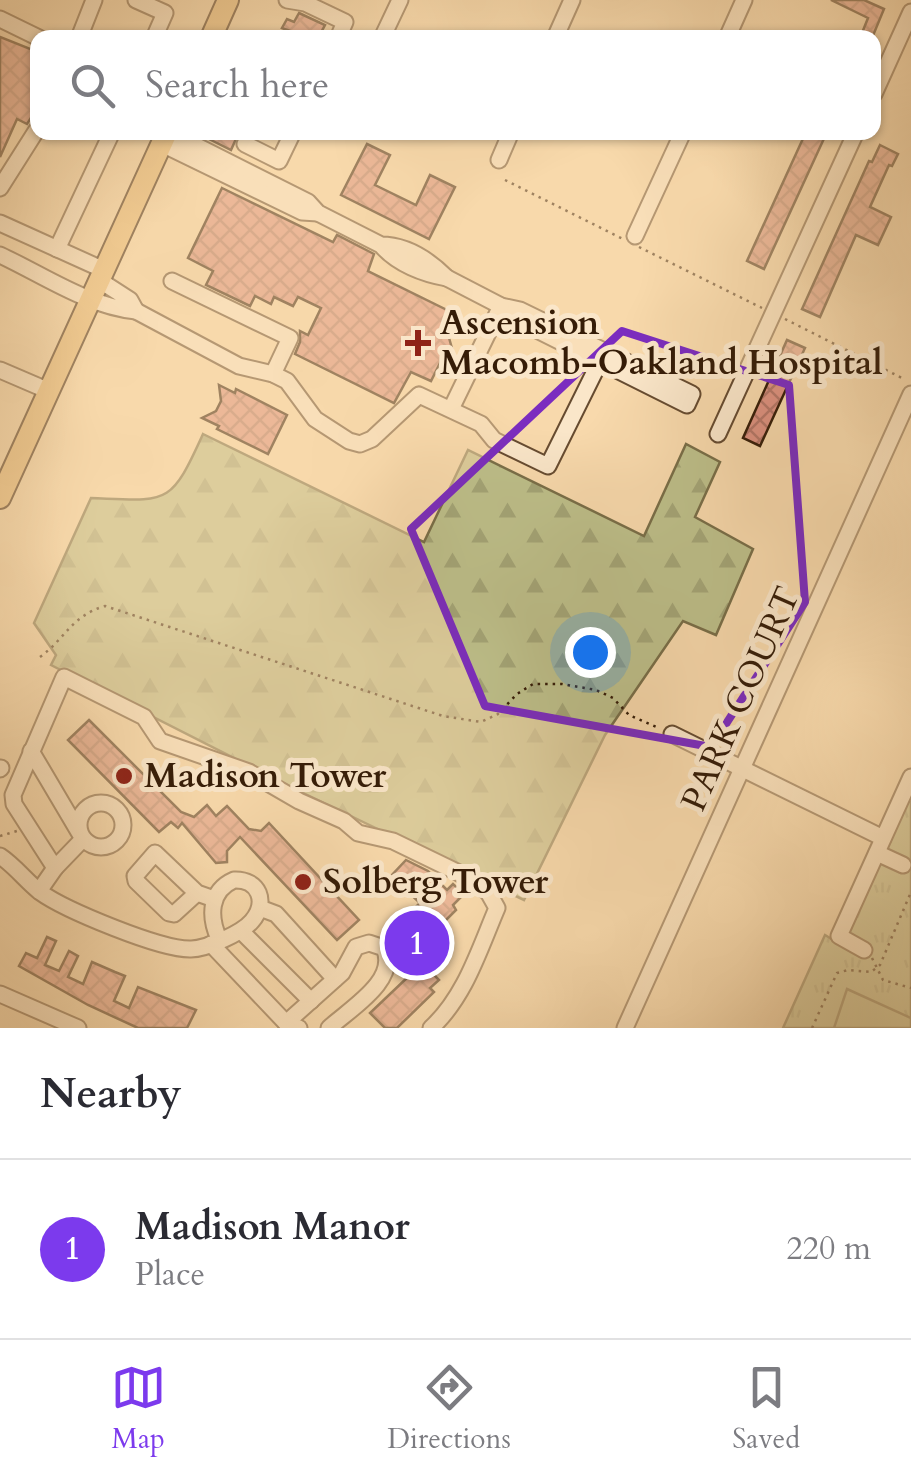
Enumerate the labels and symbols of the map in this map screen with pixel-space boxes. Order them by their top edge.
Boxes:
place label: Ascension Macomb-Oakland Hospital [440,299,883,387]
marker: Ascension Macomb-Oakland Hospital [405,330,431,356]
street label: PARK COURT [670,579,812,819]
your location [565,627,616,678]
place label: Madison Tower [144,752,387,800]
marker: Madison Tower [113,765,135,787]
place label: Solberg Tower [323,858,549,906]
marker: Solberg Tower [292,871,314,893]
pin: 1 [384,906,450,980]

